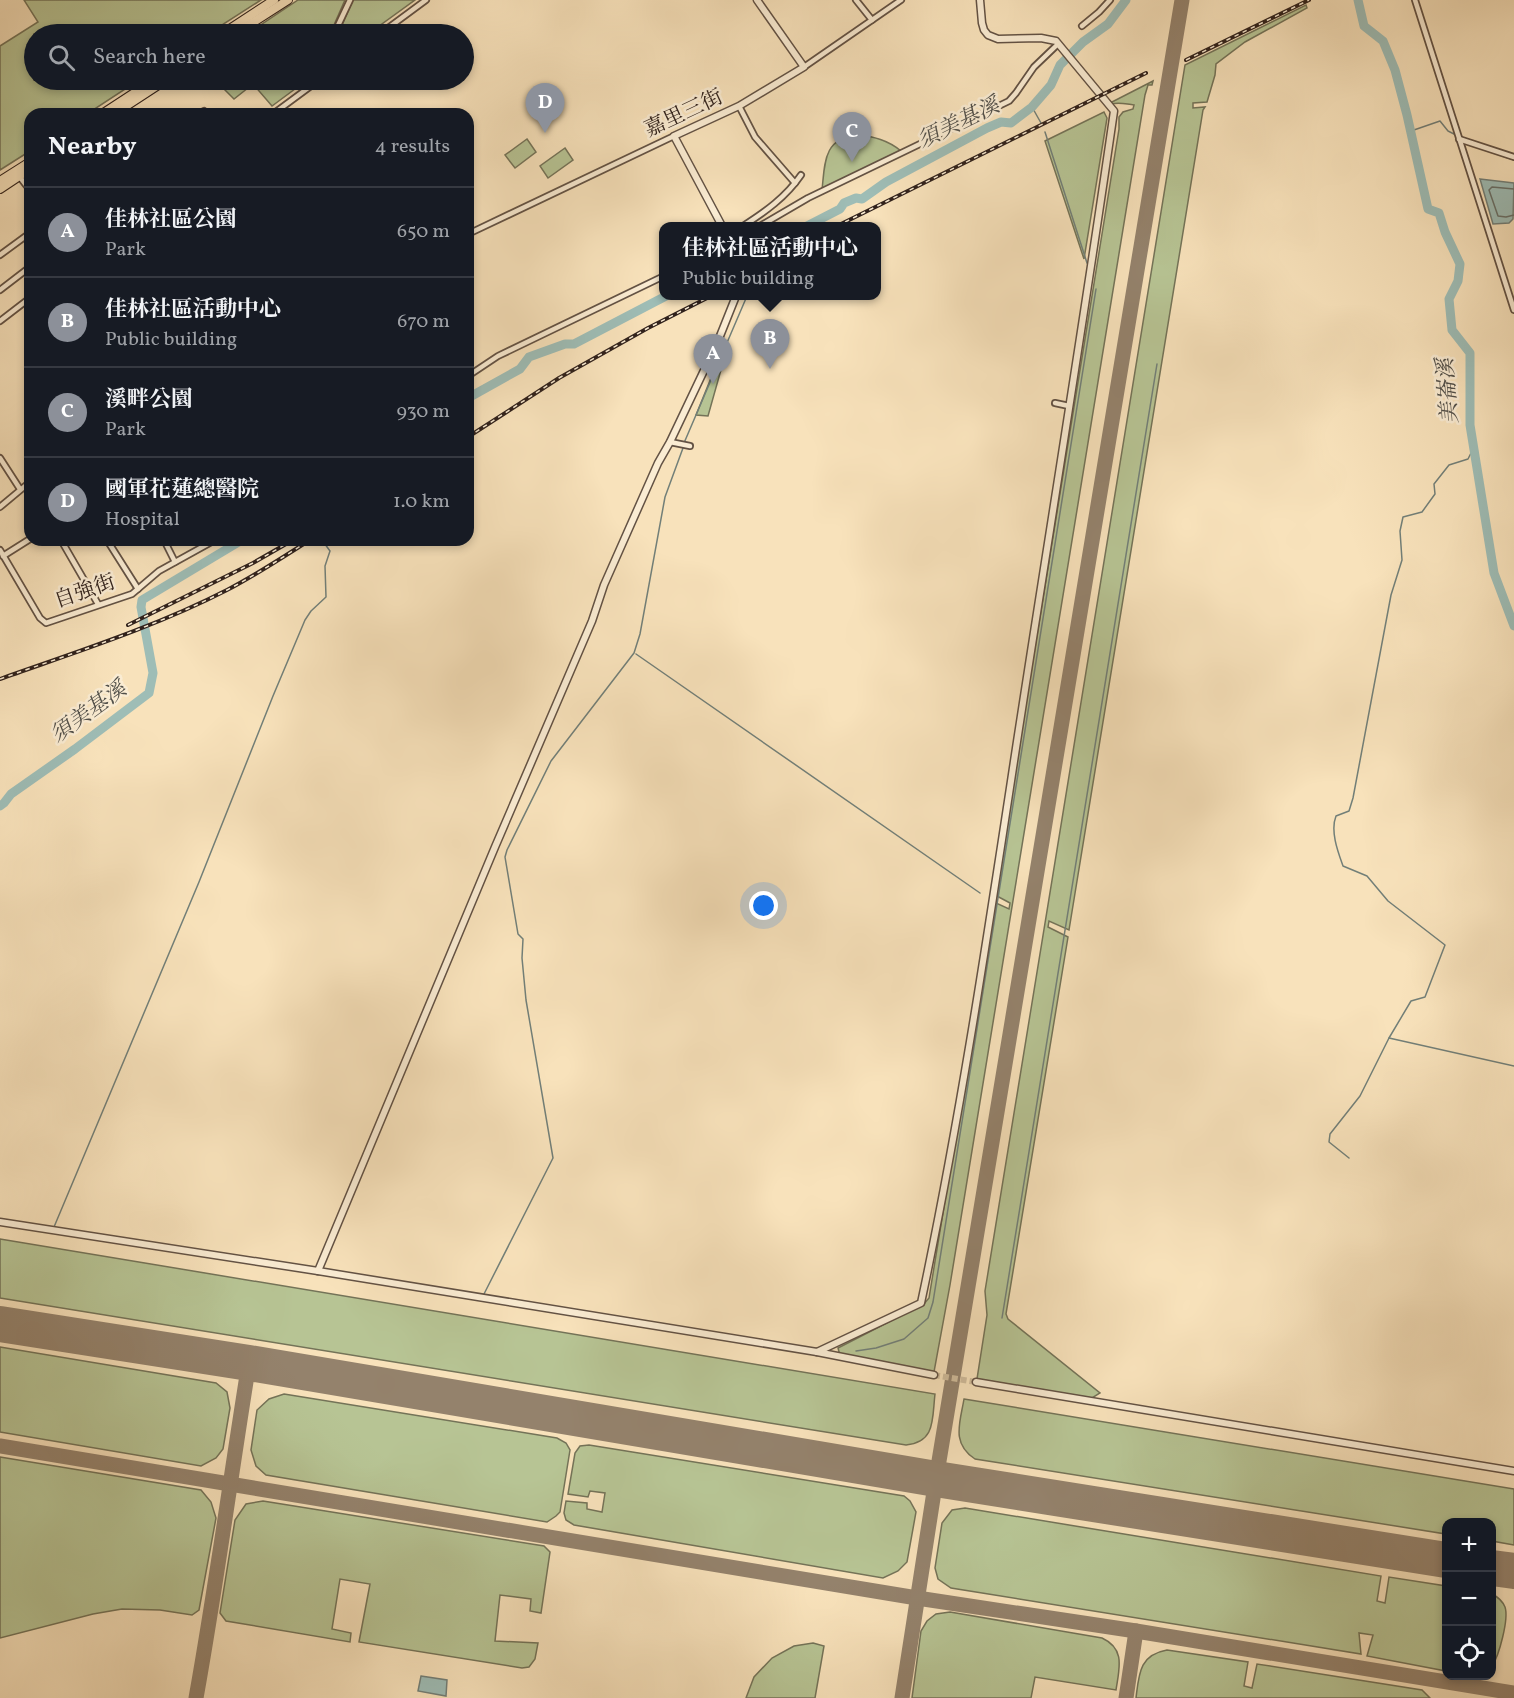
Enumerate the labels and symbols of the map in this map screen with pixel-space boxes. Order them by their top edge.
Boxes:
street label: 嘉里三街 [640,83,728,145]
pin: D [526,84,564,133]
water label: 須美基溪 [913,90,1007,157]
pin: C [832,112,872,162]
pin: B [750,320,790,369]
pin: A [694,334,732,384]
water label: 美崙溪 [1431,355,1467,425]
street label: 自強街 [50,568,120,616]
water label: 須美基溪 [44,673,135,751]
your location [749,891,778,920]

